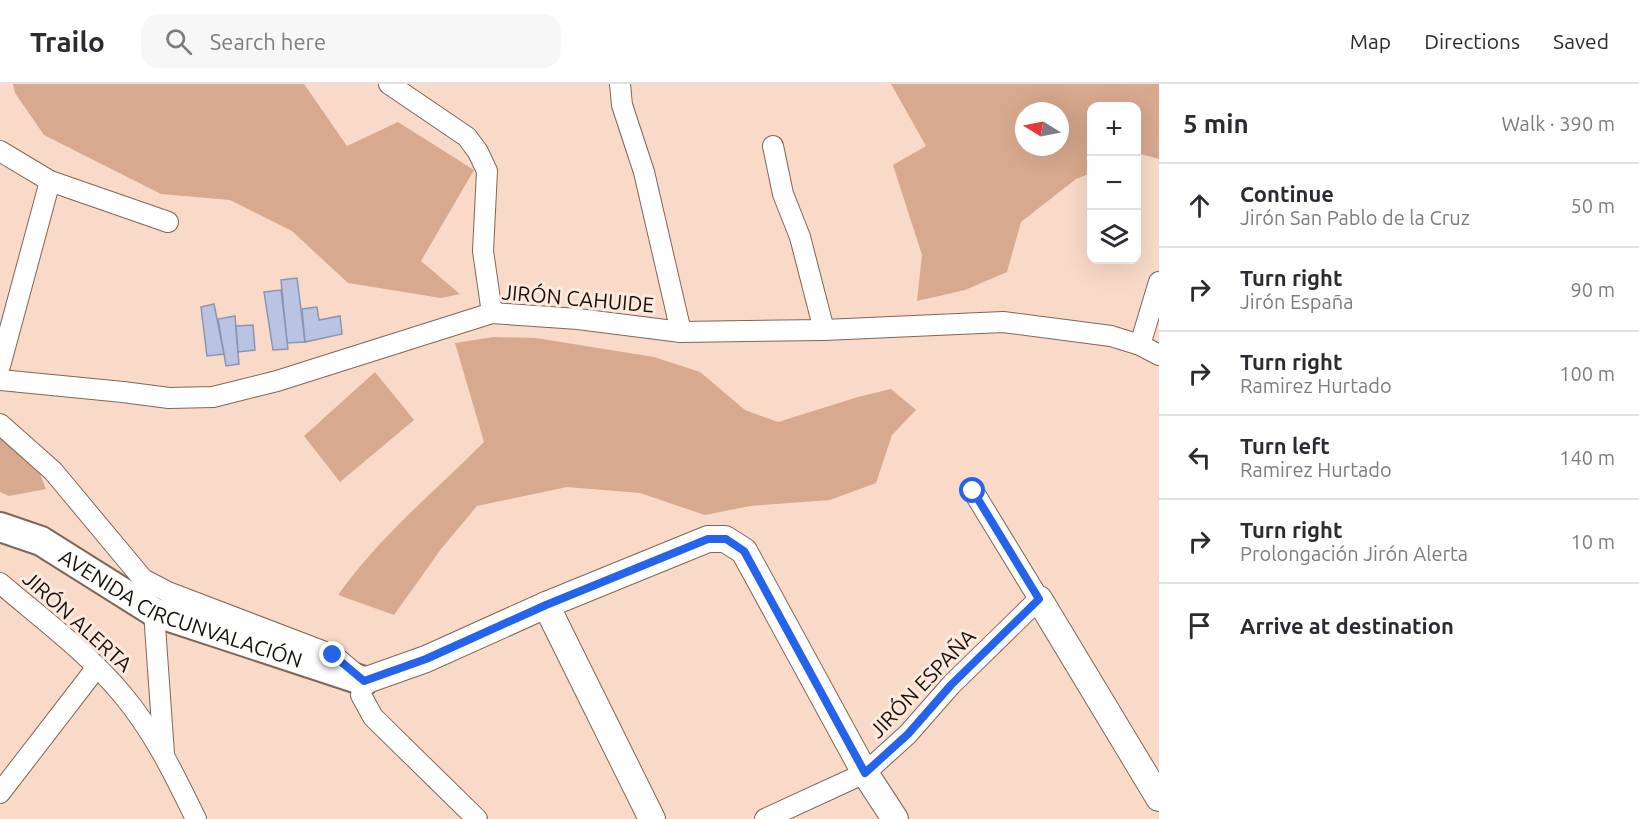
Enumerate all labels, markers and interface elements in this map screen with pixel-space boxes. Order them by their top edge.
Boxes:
search box [141,14,561,68]
icon: search [162,25,195,58]
text: Trailo [30,26,105,57]
text: Search here [210,29,326,54]
text: Map [1350,29,1391,53]
text: Directions [1424,29,1520,53]
text: Saved [1553,29,1609,53]
north arrow [1015,102,1069,156]
map controls [1087,102,1141,264]
button: + [1087,102,1141,156]
text: 5 min [1183,109,1249,138]
text: Walk · 390 m [1502,112,1615,135]
button: − [1087,156,1141,210]
text: Continue [1240,181,1334,206]
icon: ahead [1183,189,1216,222]
text: 50 m [1571,194,1615,217]
text: Jirón San Pablo de la Cruz [1240,206,1470,229]
button: layers [1087,210,1141,264]
text: Turn right [1240,265,1342,290]
icon: right [1183,273,1216,306]
text: 90 m [1571,278,1615,301]
street label: JIRÓN CAHUIDE [501,279,655,317]
text: Jirón España [1240,290,1354,313]
text: Turn right [1240,349,1342,374]
icon: right [1183,357,1216,390]
text: 100 m [1559,362,1615,385]
text: Ramirez Hurtado [1240,374,1392,397]
text: Turn left [1240,433,1330,458]
icon: left [1183,441,1216,474]
text: 140 m [1559,446,1615,469]
text: Ramirez Hurtado [1240,458,1392,481]
route start [959,477,985,503]
text: Turn right [1240,517,1342,542]
icon: right [1183,525,1216,558]
text: 10 m [1571,530,1615,553]
text: Prolongación Jirón Alerta [1240,542,1468,565]
street label: AVENIDA CIRCUNVALACIÓN [55,544,306,672]
street label: JIRÓN ALERTA [19,566,138,676]
icon: arrive [1183,609,1216,642]
text: Arrive at destination [1240,613,1454,638]
street label: JIRÓN ESPAÑA [864,623,980,742]
route end [319,641,345,667]

